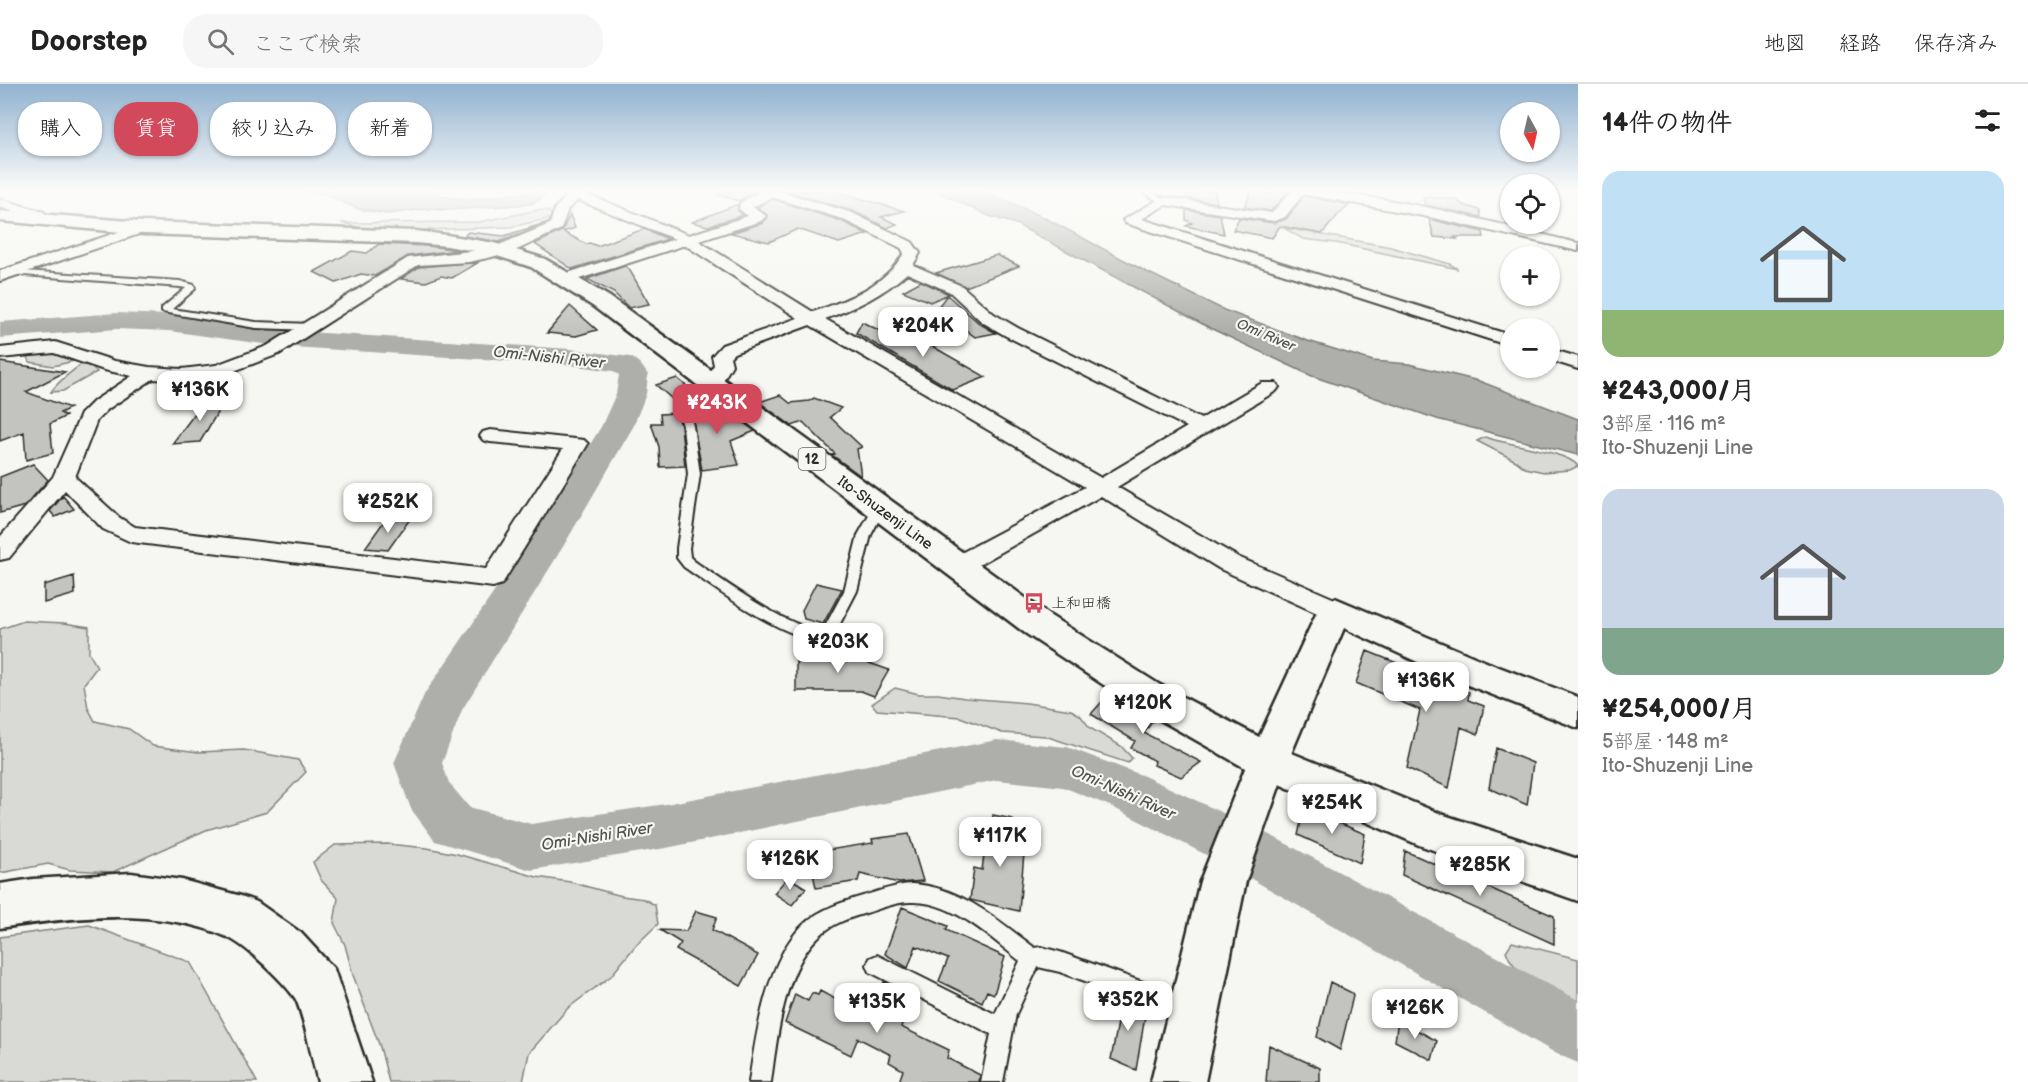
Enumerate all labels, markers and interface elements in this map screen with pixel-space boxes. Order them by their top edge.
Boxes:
search box [183,14,603,68]
text: Doorstep [30,25,147,58]
icon: search [204,25,237,58]
text: ここで検索 [252,31,362,58]
text: 地図 [1764,31,1806,56]
text: 経路 [1839,31,1881,56]
text: 保存済み [1914,31,1998,56]
chip: 購入 [18,102,102,156]
chip: 賃貸 [114,102,198,156]
chip: 絞り込み [210,102,336,156]
chip: 新着 [348,102,432,156]
north arrow [1500,102,1560,162]
map controls [1500,102,1560,378]
icon: filters [1971,104,2004,137]
text: 14件の物件 [1602,108,1732,139]
button: locate [1500,174,1560,234]
icon: home [1749,210,1857,318]
button: + [1500,246,1560,306]
pin: ¥204K [881,307,965,358]
text: ¥204K [892,314,954,338]
water label: Omi River [1234,315,1299,355]
button: − [1500,318,1560,378]
water label: Omi-Nishi River [492,343,607,373]
pin: ¥136K [158,371,242,422]
text: ¥243,000/月 [1602,376,1756,407]
text: ¥136K [171,378,229,402]
pin: ¥243K [675,384,759,435]
text: ¥243K [687,391,747,415]
text: 3部屋 · 116 m² [1602,412,1726,436]
text: Ito-Shuzenji Line [1602,436,1753,460]
road number: 12 [798,448,826,470]
street label: Ito-Shuzenji Line [834,472,937,554]
pin: ¥252K [346,483,430,534]
text: ¥252K [357,490,419,514]
icon: home [1749,528,1857,636]
bus stop icon: 上和田橋 [1022,591,1046,615]
place label: 上和田橋 [1051,594,1111,613]
pin: ¥203K [796,623,880,674]
text: ¥203K [807,630,869,654]
pin: ¥136K [1384,662,1468,713]
text: ¥136K [1397,669,1455,693]
pin: ¥120K [1101,684,1185,735]
text: ¥120K [1114,691,1172,715]
text: ¥254,000/月 [1602,694,1757,725]
text: 5部屋 · 148 m² [1602,730,1729,754]
text: Ito-Shuzenji Line [1602,754,1753,778]
water label: Omi-Nishi River [1068,762,1179,825]
pin: ¥254K [1290,784,1374,835]
text: ¥254K [1301,791,1363,815]
pin: ¥117K [958,817,1042,868]
water label: Omi-Nishi River [540,819,655,855]
text: ¥117K [973,824,1027,848]
pin: ¥126K [748,840,832,891]
pin: ¥285K [1438,846,1522,897]
text: ¥126K [761,847,819,871]
text: ¥285K [1449,853,1511,877]
pin: ¥352K [1086,981,1170,1032]
pin: ¥135K [835,983,919,1034]
text: ¥352K [1097,988,1159,1012]
pin: ¥126K [1373,989,1457,1040]
text: ¥135K [848,990,906,1014]
text: ¥126K [1386,996,1444,1020]

